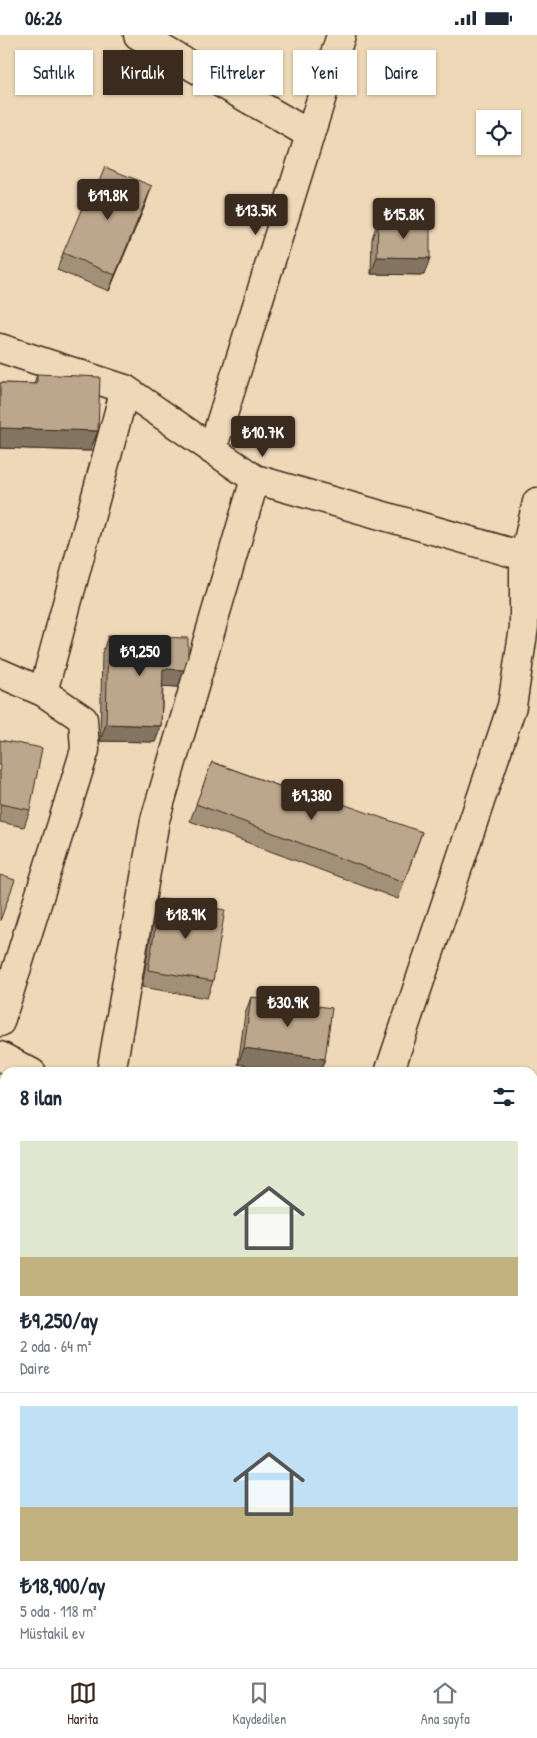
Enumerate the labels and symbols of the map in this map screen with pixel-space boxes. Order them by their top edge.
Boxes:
pin: ₺19.8K [67,179,149,221]
pin: ₺13.5K [215,193,297,236]
pin: ₺15.8K [363,197,445,240]
pin: ₺10.7K [222,415,304,458]
pin: ₺9,250 [99,635,181,677]
pin: ₺9,380 [271,779,353,821]
pin: ₺18.9K [145,897,227,940]
pin: ₺30.9K [247,985,329,1028]

